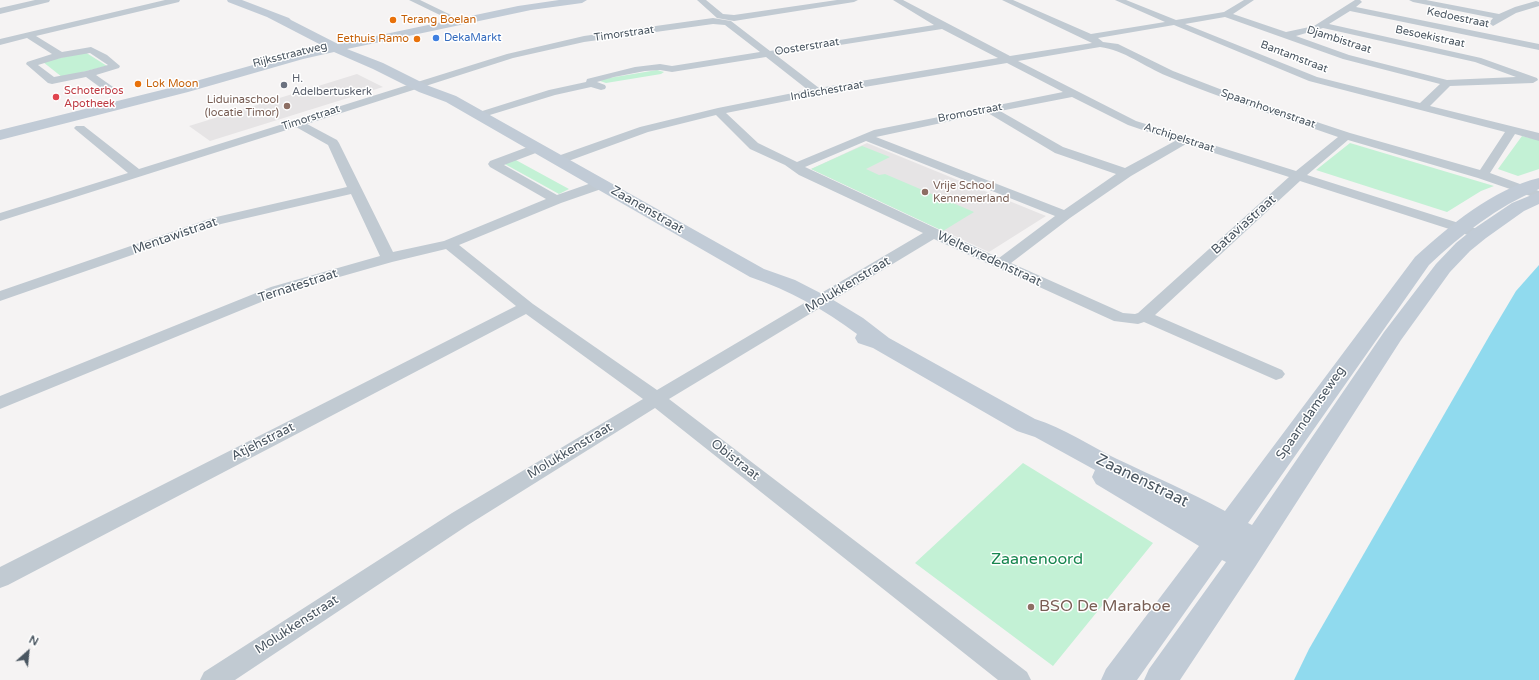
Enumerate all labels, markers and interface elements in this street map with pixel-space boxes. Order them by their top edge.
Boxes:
street label: Kedoestraat [1426,5,1490,31]
place label: Terang Boelan [401,13,476,27]
marker: Terang Boelan [388,15,398,25]
street label: Timorstraat [593,23,655,45]
street label: Djambistraat [1305,23,1373,57]
street label: Besoekistraat [1394,23,1466,51]
place label: DekaMarkt [444,31,501,45]
place label: Eethuis Ramo [337,32,409,46]
marker: DekaMarkt [431,33,441,43]
marker: Eethuis Ramo [412,34,422,44]
street label: Oosterstraat [774,35,840,59]
street label: Bantamstraat [1259,38,1329,76]
street label: Rijksstraatweg [251,39,329,71]
place label: H. Adelbertuskerk [292,72,372,98]
place label: Lok Moon [146,77,198,91]
street label: Indischestraat [790,78,864,104]
marker: Lok Moon [133,79,143,89]
marker: H. Adelbertuskerk [279,80,289,90]
place label: Schoterbos Apotheek [64,84,123,110]
street label: Spaarnhovenstraat [1219,87,1317,131]
marker: Schoterbos Apotheek [51,92,61,102]
place label: Liduinaschool (locatie Timor) [205,93,279,119]
street label: Bromostraat [937,100,1003,126]
marker: Liduinaschool (locatie Timor) [282,101,292,111]
street label: Timorstraat [280,102,342,134]
street label: Archipelstraat [1142,120,1216,156]
place label: Vrije School Kennemerland [933,179,1009,205]
street label: Zaanenstraat [608,183,686,237]
marker: Vrije School Kennemerland [920,187,930,197]
street label: Bataviastraat [1209,192,1279,258]
street label: Mentawistraat [131,214,219,258]
street label: Weltevredenstraat [934,228,1044,290]
street label: Molukkenstraat [803,254,893,316]
street label: Ternatestraat [256,266,340,306]
street label: Spaarndamseweg [1273,363,1349,463]
street label: Atjehstraat [229,420,297,464]
street label: Molukkenstraat [525,420,615,482]
street label: Obistraat [708,436,762,484]
street label: Zaanenstraat [1093,450,1191,512]
park label: Zaanenoord [991,550,1083,570]
street label: Molukkenstraat [252,592,342,658]
place label: BSO De Maraboe [1039,597,1170,617]
marker: BSO De Maraboe [1026,602,1036,612]
north arrow [8,632,48,672]
text: N [27,633,41,649]

